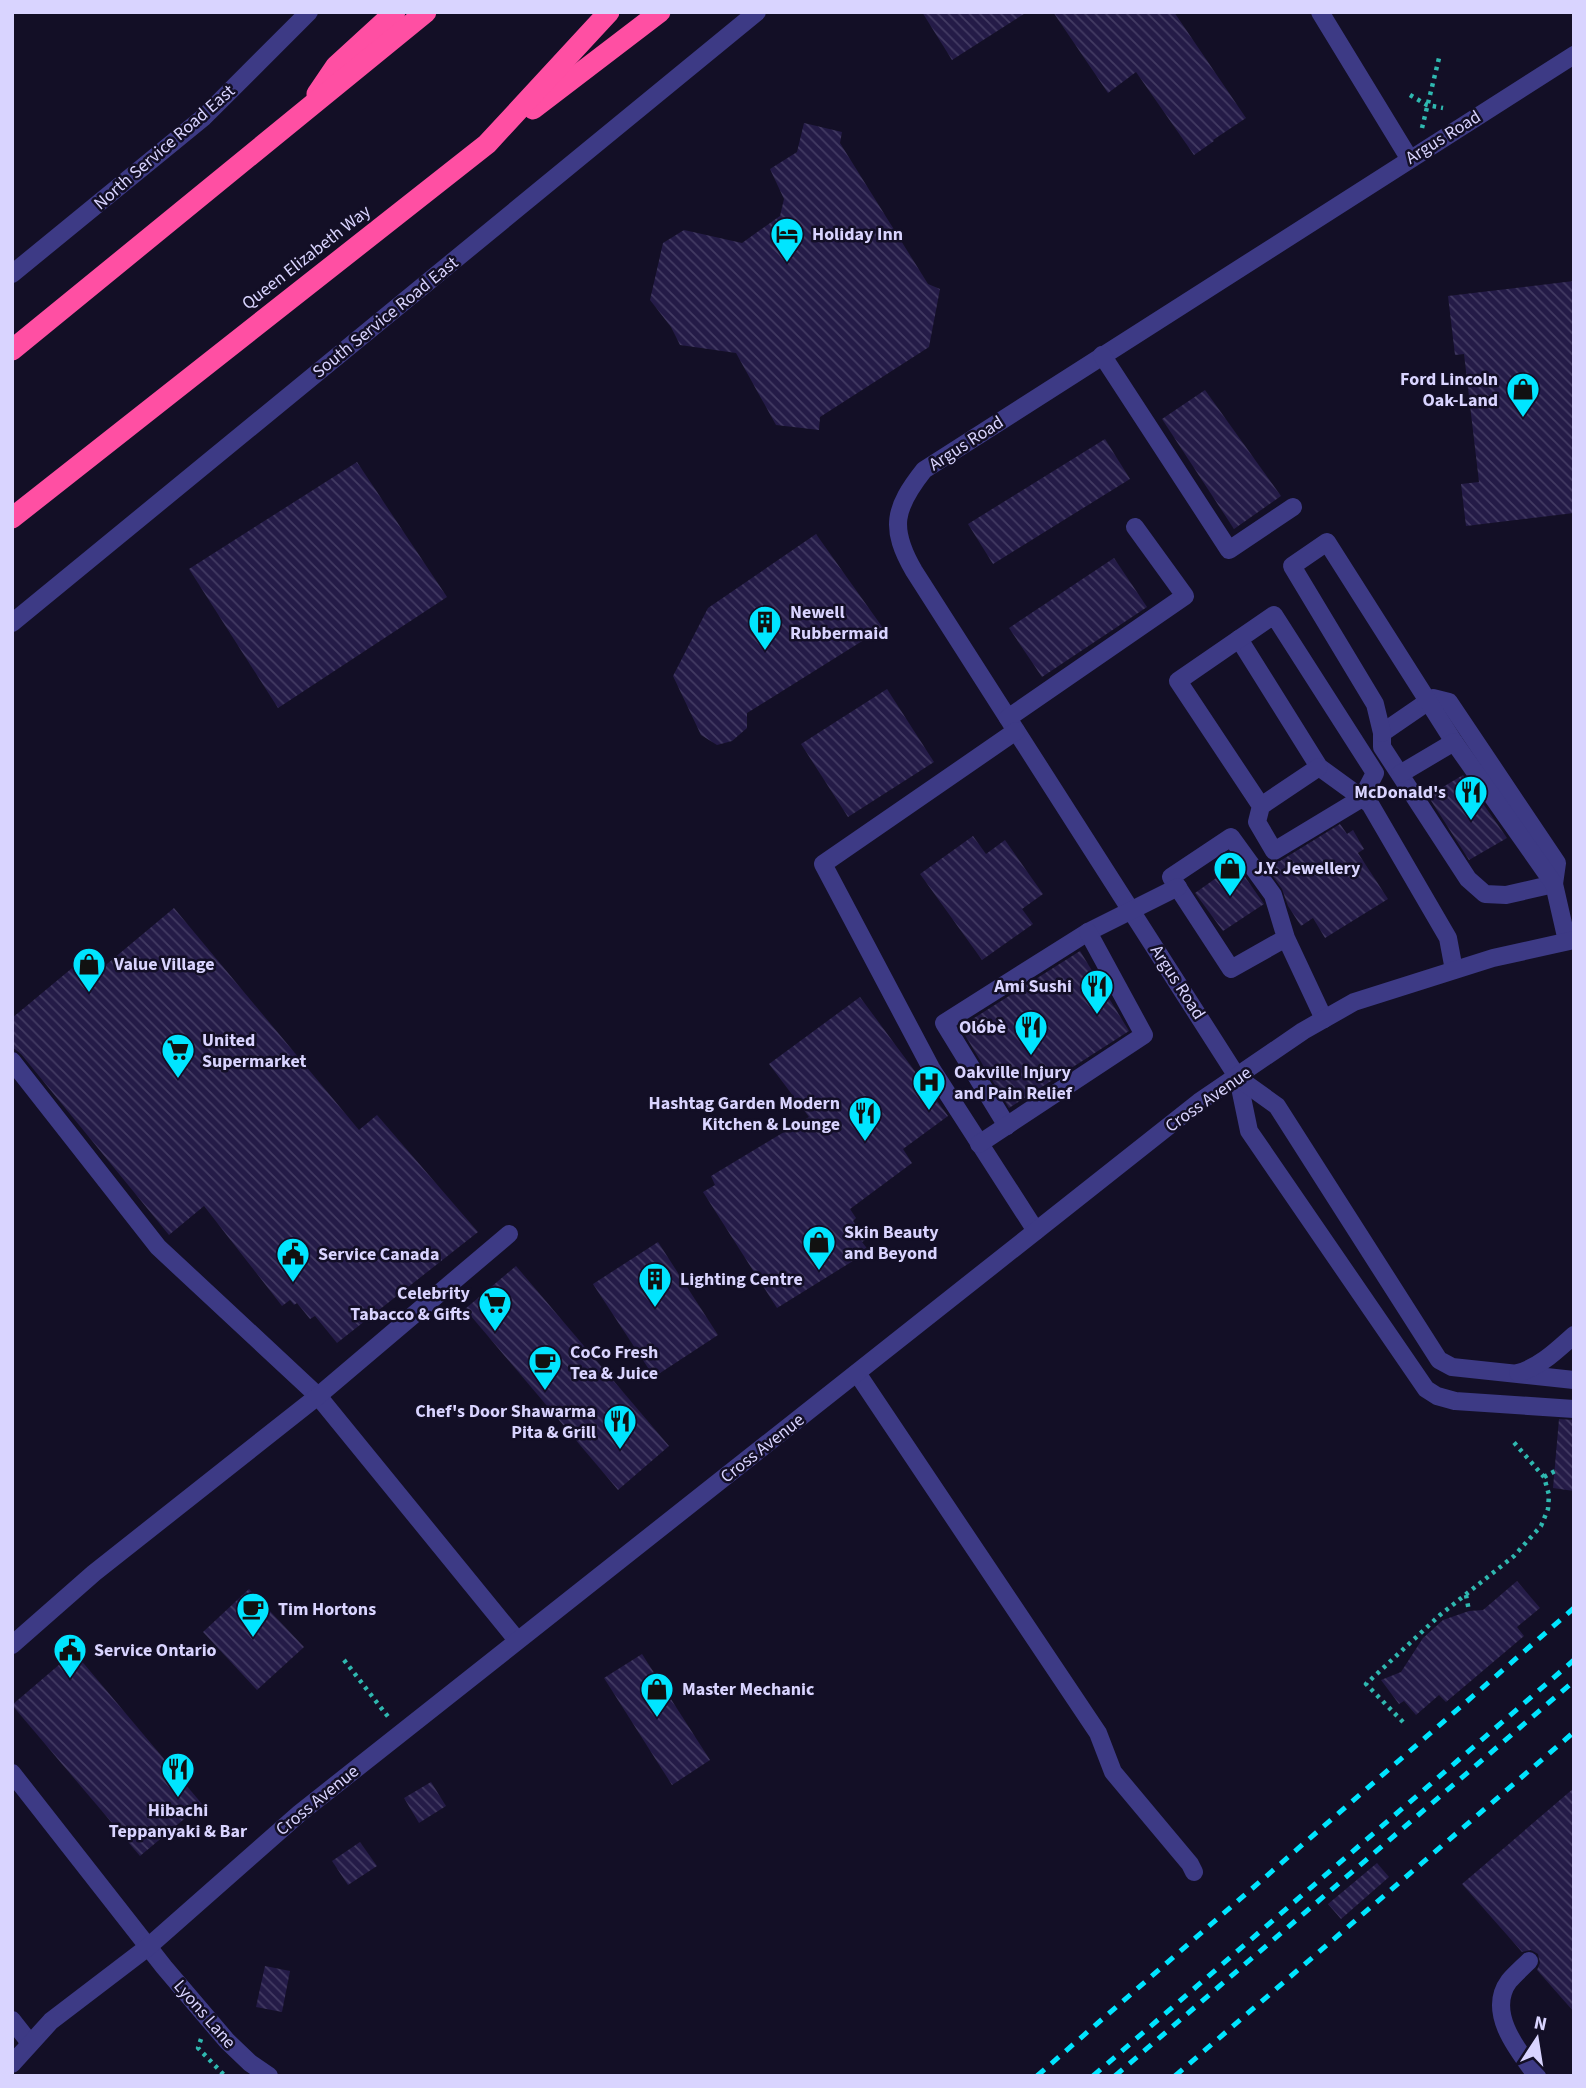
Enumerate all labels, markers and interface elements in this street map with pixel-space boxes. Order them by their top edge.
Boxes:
street label: North Service Road East [88,79,240,216]
street label: Argus Road [1401,104,1486,170]
street label: Queen Elizabeth Way [237,199,376,316]
hotel icon: Holiday Inn [768,215,806,264]
place label: Holiday Inn [812,222,903,247]
street label: South Service Road East [307,251,464,384]
place label: Ford Lincoln Oak-Land [1400,367,1498,413]
shop icon: Ford Lincoln Oak-Land [1504,370,1542,419]
street label: Argus Road [924,410,1009,477]
place label: Newell Rubbermaid [790,600,889,646]
building icon: Newell Rubbermaid [746,603,784,652]
restaurant icon: McDonald's [1452,773,1490,822]
place label: McDonald's [1354,780,1446,805]
shop icon: J.Y. Jewellery [1211,849,1249,898]
place label: J.Y. Jewellery [1254,856,1361,881]
street label: Argus Road [1144,940,1211,1025]
shop icon: Value Village [70,945,108,994]
place label: Value Village [113,952,215,977]
restaurant icon: Ami Sushi [1078,967,1116,1016]
place label: Ami Sushi [993,974,1072,999]
restaurant icon: Olóbè [1012,1008,1050,1057]
place label: Olóbè [959,1015,1006,1040]
place label: United Supermarket [202,1028,307,1074]
supermarket icon: United Supermarket [159,1031,197,1080]
place label: Oakville Injury and Pain Relief [954,1060,1073,1106]
street label: Cross Avenue [1160,1060,1257,1138]
hospital icon: Oakville Injury and Pain Relief [910,1063,948,1112]
place label: Hashtag Garden Modern Kitchen & Lounge [649,1091,840,1137]
restaurant icon: Hashtag Garden Modern Kitchen & Lounge [846,1094,884,1143]
place label: Skin Beauty and Beyond [844,1220,939,1266]
shop icon: Skin Beauty and Beyond [800,1223,838,1272]
public building icon: Service Canada [274,1235,312,1284]
place label: Service Canada [318,1242,439,1267]
building icon: Lighting Centre [636,1260,674,1309]
place label: Lighting Centre [680,1267,803,1292]
place label: Celebrity Tabacco & Gifts [350,1281,471,1327]
supermarket icon: Celebrity Tabacco & Gifts [476,1284,514,1333]
place label: CoCo Fresh Tea & Juice [570,1340,658,1386]
cafe icon: CoCo Fresh Tea & Juice [526,1343,564,1392]
place label: Chef's Door Shawarma Pita & Grill [415,1399,596,1445]
restaurant icon: Chef's Door Shawarma Pita & Grill [601,1402,639,1451]
street label: Cross Avenue [715,1408,810,1489]
cafe icon: Tim Hortons [234,1590,272,1639]
place label: Tim Hortons [278,1597,376,1622]
public building icon: Service Ontario [51,1631,89,1680]
place label: Service Ontario [94,1638,217,1663]
shop icon: Master Mechanic [638,1670,676,1719]
place label: Master Mechanic [682,1677,815,1702]
restaurant icon: Hibachi Teppanyaki & Bar [159,1750,197,1799]
street label: Cross Avenue [270,1759,364,1842]
place label: Hibachi Teppanyaki & Bar [109,1798,248,1844]
street label: Lyons Lane [168,1975,242,2054]
north arrow [1502,2004,1572,2074]
text: N [1531,2009,1549,2038]

